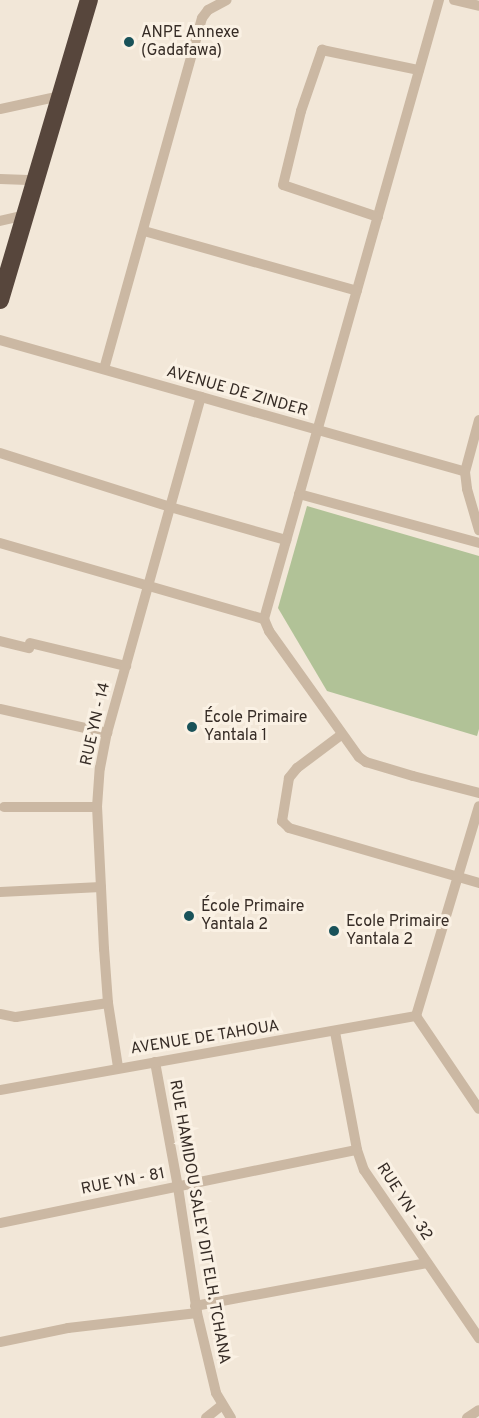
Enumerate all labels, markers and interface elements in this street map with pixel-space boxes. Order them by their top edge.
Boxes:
place label: ANPE Annexe (Gadafawa) [141,23,240,61]
marker: ANPE Annexe (Gadafawa) [122,35,136,49]
street label: AVENUE DE ZINDER [164,363,310,421]
street label: RUE YN - 14 [77,680,115,768]
place label: École Primaire Yantala 1 [204,708,307,746]
marker: École Primaire Yantala 1 [185,720,199,734]
place label: École Primaire Yantala 2 [201,897,304,935]
marker: École Primaire Yantala 2 [182,909,196,923]
place label: Ecole Primaire Yantala 2 [346,912,449,950]
marker: Ecole Primaire Yantala 2 [327,924,341,938]
street label: AVENUE DE TAHOUA [129,1017,281,1059]
street label: RUE HAMIDOU SALEY DIT ELH. TCHANA [164,1077,234,1367]
street label: RUE YN - 32 [372,1159,436,1245]
street label: RUE YN - 81 [79,1164,167,1200]

